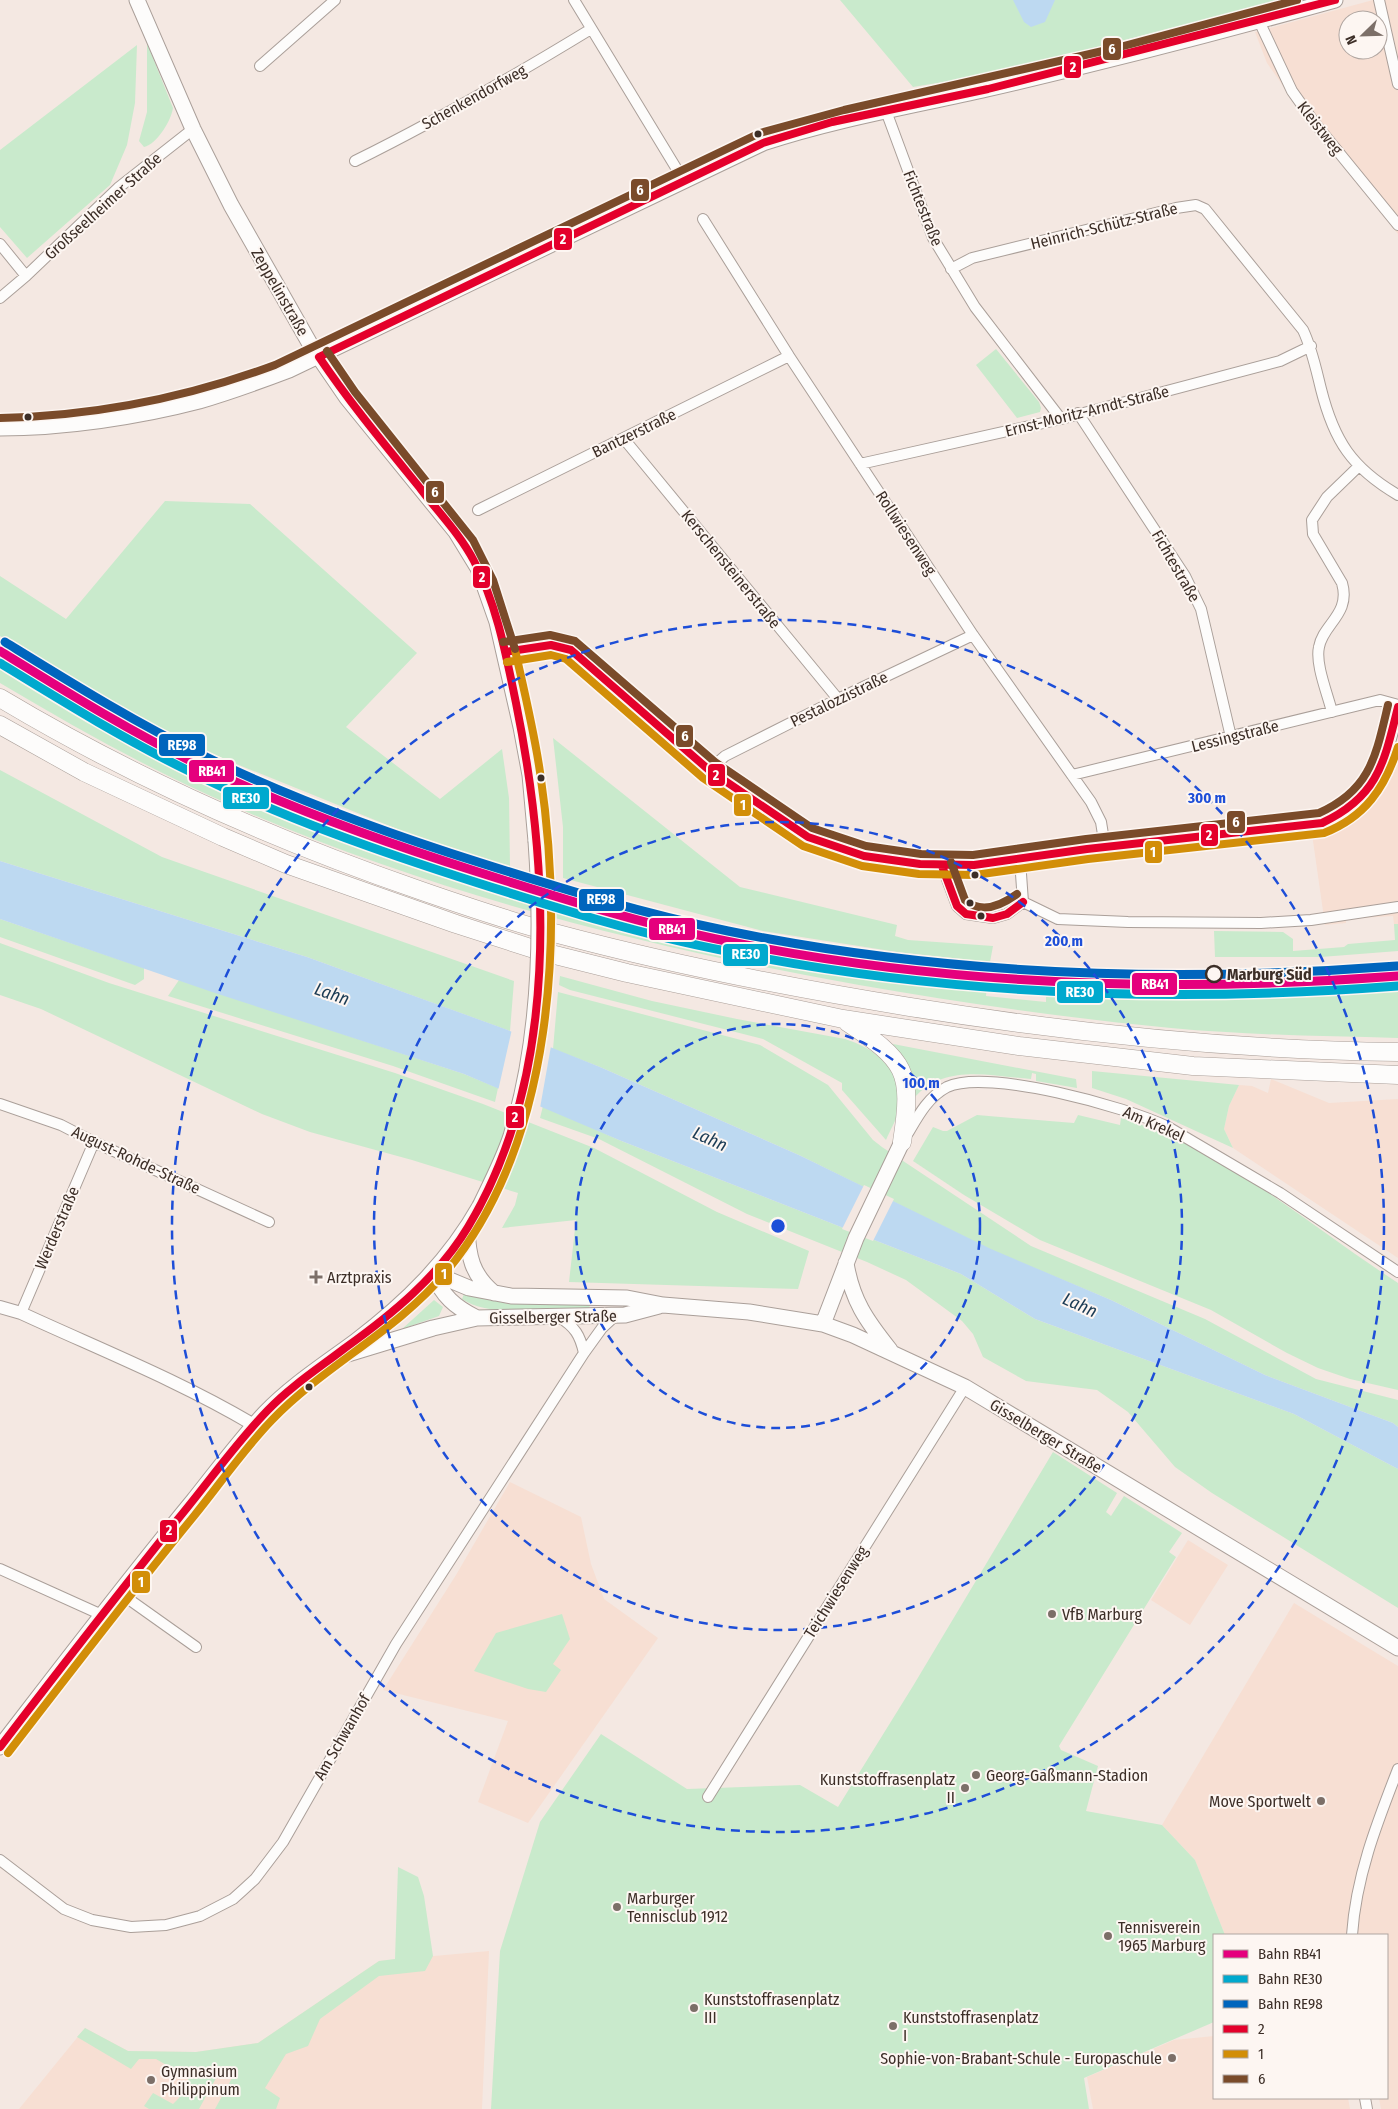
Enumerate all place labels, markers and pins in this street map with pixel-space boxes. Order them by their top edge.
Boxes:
unlabelled marker [753,129,763,139]
unlabelled marker [23,412,33,422]
unlabelled marker [536,773,546,783]
unlabelled marker [970,870,980,880]
unlabelled marker [965,898,975,908]
unlabelled marker [976,911,986,921]
marker: Marburg Süd [1205,965,1223,983]
place label: Marburg Süd [1227,965,1312,984]
centre of rings [769,1217,787,1235]
place label: Arztpraxis [327,1268,392,1287]
marker: Arztpraxis [309,1270,323,1284]
unlabelled marker [304,1382,314,1392]
place label: VfB Marburg [1062,1605,1142,1624]
marker: VfB Marburg [1046,1608,1058,1620]
place label: Georg-Gaßmann-Stadion [986,1766,1148,1785]
marker: Georg-Gaßmann-Stadion [970,1769,982,1781]
place label: Kunststoffrasenplatz II [820,1770,955,1807]
marker: Kunststoffrasenplatz II [959,1782,971,1794]
place label: Move Sportwelt [1209,1792,1312,1811]
marker: Move Sportwelt [1315,1795,1327,1807]
place label: Marburger Tennisclub 1912 [627,1889,728,1926]
marker: Marburger Tennisclub 1912 [611,1901,623,1913]
place label: Tennisverein 1965 Marburg [1118,1918,1206,1955]
marker: Tennisverein 1965 Marburg [1102,1930,1114,1942]
place label: Kunststoffrasenplatz III [704,1990,839,2027]
marker: Kunststoffrasenplatz III [688,2002,700,2014]
place label: Kunststoffrasenplatz I [903,2008,1038,2045]
marker: Kunststoffrasenplatz I [887,2020,899,2032]
place label: Sophie-von-Brabant-Schule - Europaschule [880,2049,1162,2068]
marker: Sophie-von-Brabant-Schule - Europaschule [1166,2052,1178,2064]
place label: Gymnasium Philippinum [161,2062,240,2099]
marker: Gymnasium Philippinum [145,2074,157,2086]

